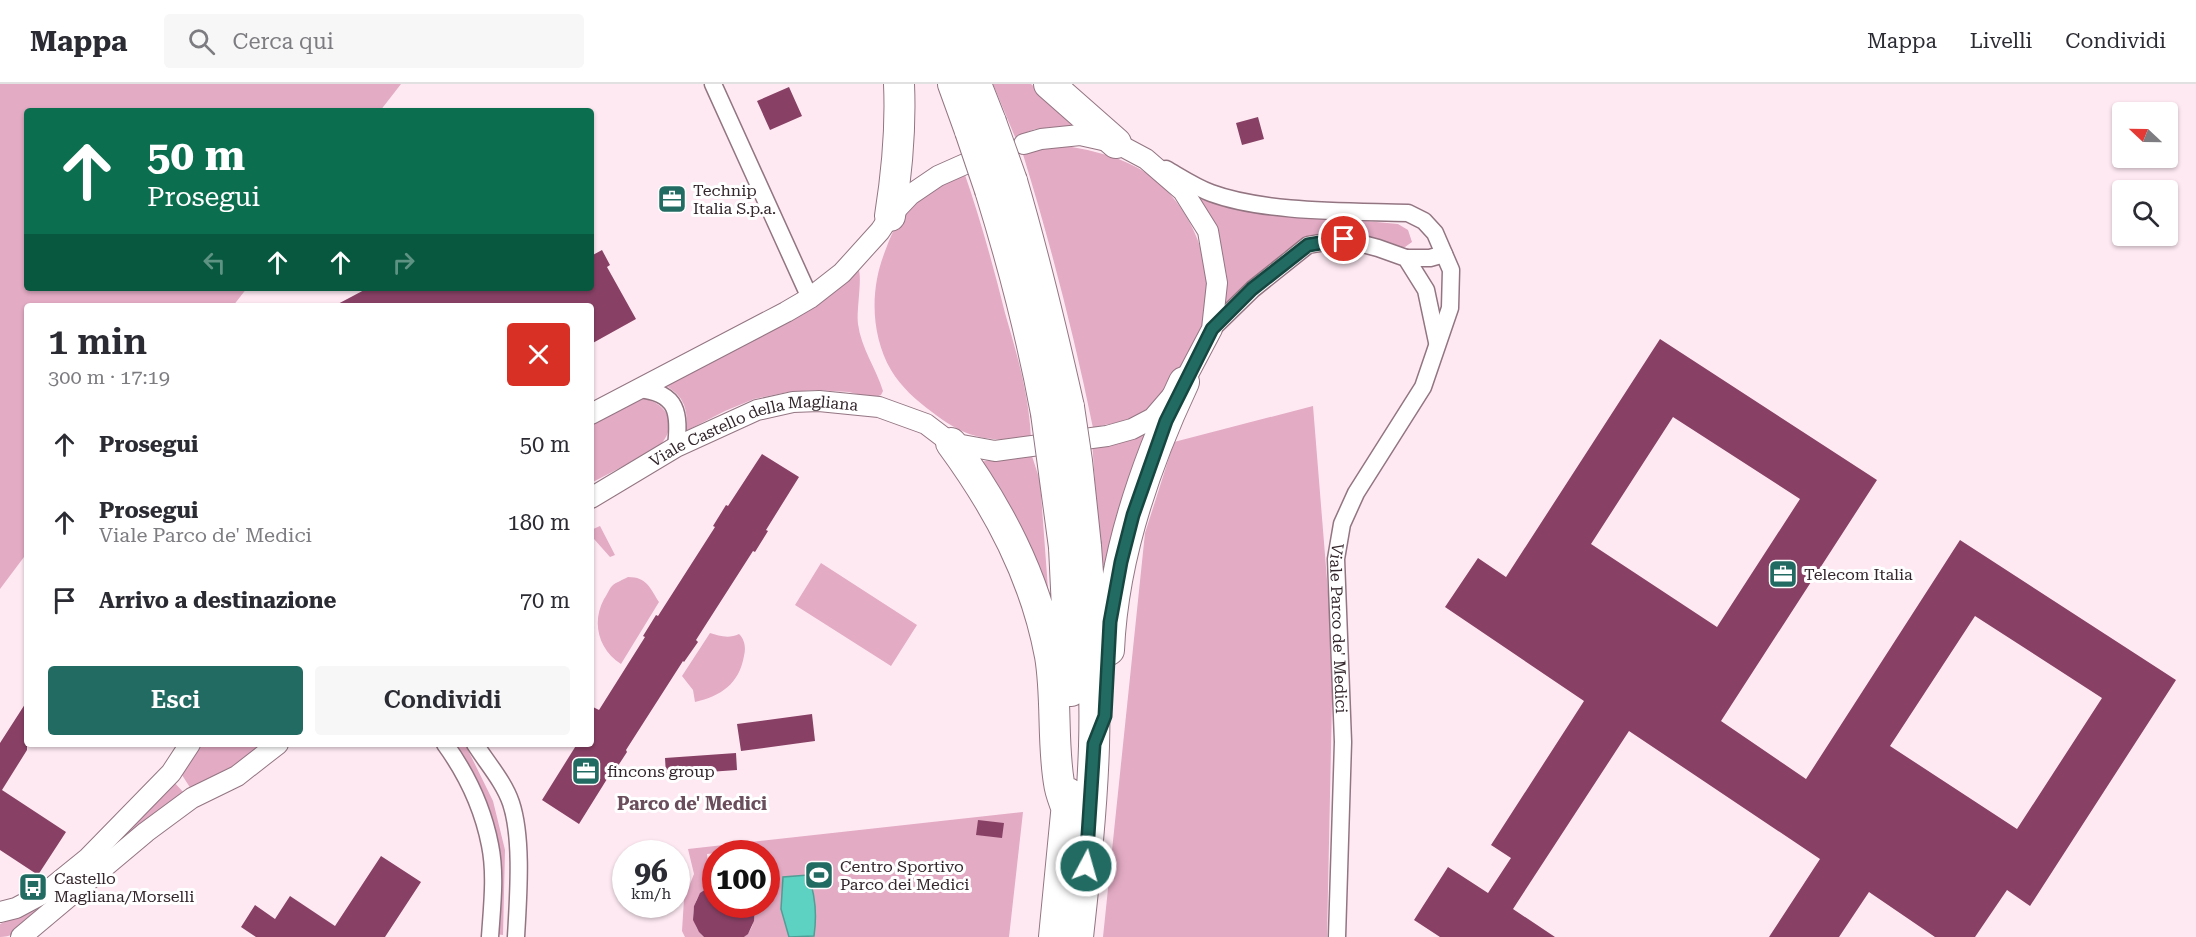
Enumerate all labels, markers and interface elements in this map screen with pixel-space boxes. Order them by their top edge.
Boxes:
search box [164,14,584,68]
text: Mappa [30,25,128,58]
icon: search [185,25,218,58]
text: Cerca qui [233,29,334,54]
text: Mappa [1867,29,1937,53]
text: Livelli [1970,29,2032,53]
text: Condividi [2065,29,2166,53]
north arrow [2112,102,2178,168]
map controls [2112,102,2178,246]
text: 50 m [147,131,245,180]
icon: ahead [48,132,126,210]
button: search [2112,180,2178,246]
text: Prosegui [147,181,260,213]
place label: Technip Italia S.p.a. [693,181,776,218]
office icon: Technip Italia S.p.a. [656,183,688,215]
pin [1318,213,1369,264]
icon: arrive [1327,222,1360,255]
icon: left [198,246,231,279]
icon: ahead [261,246,294,279]
icon: ahead [324,246,357,279]
icon: right [387,246,420,279]
text: 1 min [48,321,147,363]
button: close [507,323,570,386]
text: 300 m · 17:19 [48,365,170,389]
street label: Viale Castello della Magliana [646,392,859,471]
icon: ahead [48,428,81,461]
text: Prosegui [99,432,198,457]
text: 50 m [520,432,570,457]
text: Prosegui [99,498,198,523]
icon: ahead [48,506,81,539]
text: 180 m [507,510,570,535]
text: Viale Parco de' Medici [99,523,312,547]
street label: Viale Parco de' Medici [1326,542,1351,714]
office icon: Telecom Italia [1767,558,1799,590]
place label: Telecom Italia [1804,565,1913,584]
icon: arrive [48,584,81,617]
text: Arrivo a destinazione [99,588,336,613]
text: 70 m [520,588,570,613]
button: Esci [48,666,303,735]
button: Condividi [315,666,570,735]
office icon: fincons group [570,755,602,787]
place label: fincons group [607,762,715,781]
district label: Parco de' Medici [617,793,767,814]
position arrow [1054,834,1118,898]
speed limit sign: 100 [702,840,780,918]
text: 96 [634,854,668,889]
place label: Centro Sportivo Parco dei Medici [840,857,969,894]
sports icon: Centro Sportivo Parco dei Medici [803,859,835,891]
place label: Castello Magliana/Morselli [54,869,194,906]
bus stop icon: Castello Magliana/Morselli [17,871,49,903]
text: km/h [631,885,671,903]

